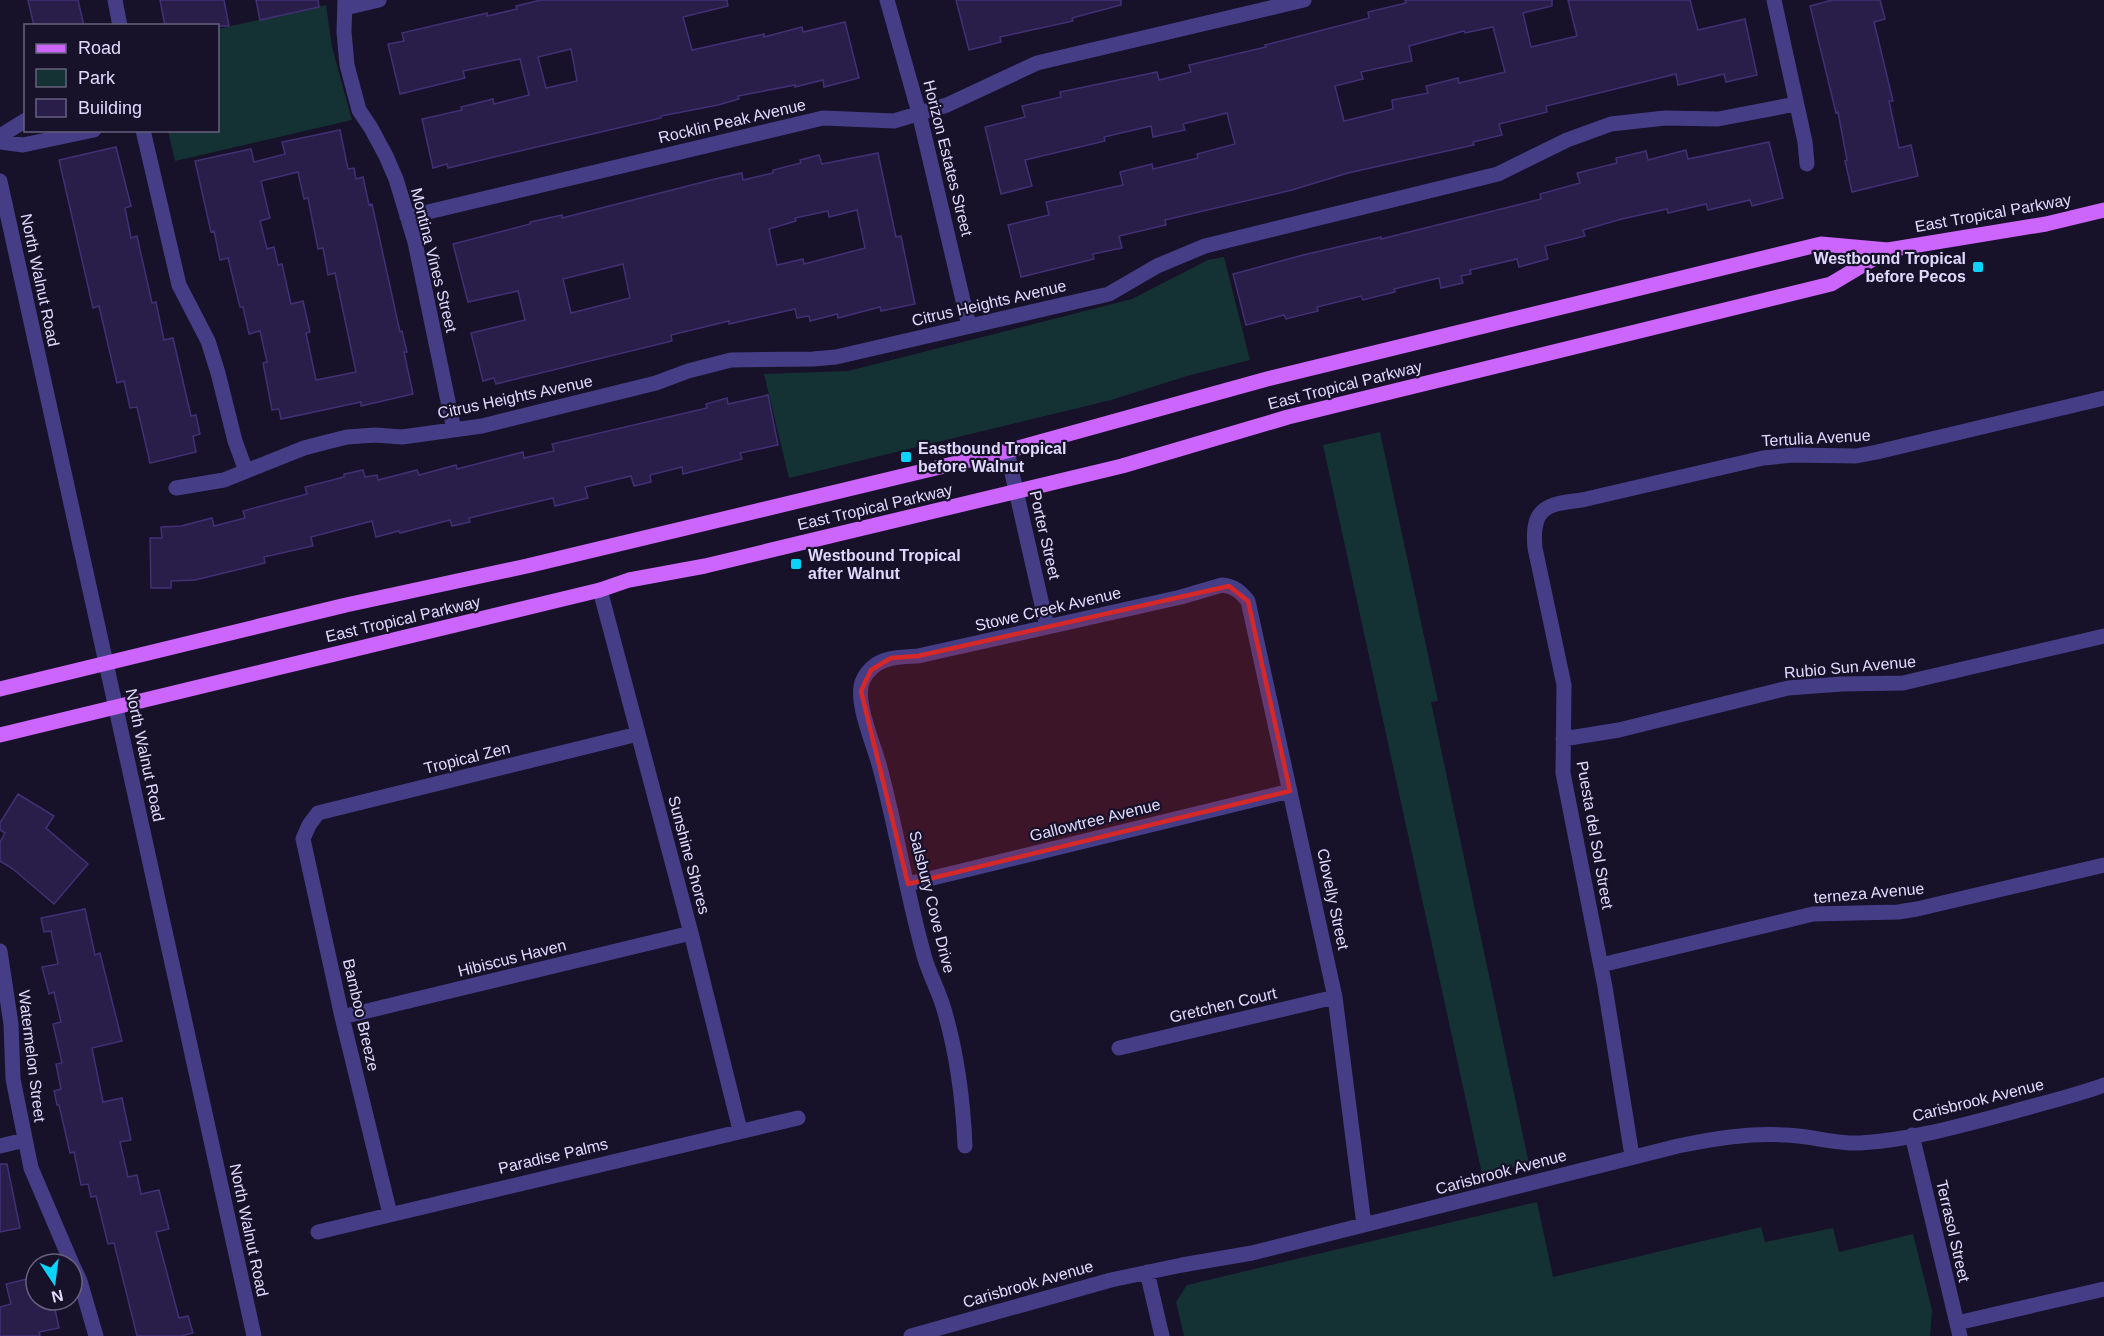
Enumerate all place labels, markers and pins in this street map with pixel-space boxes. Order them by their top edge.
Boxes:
place label: Westbound Tropical before Pecos [1813,250,1966,285]
marker: Westbound Tropical before Pecos [1971,260,1985,274]
place label: Eastbound Tropical before Walnut [918,440,1066,475]
marker: Eastbound Tropical before Walnut [899,450,913,464]
place label: Westbound Tropical after Walnut [808,547,961,582]
marker: Westbound Tropical after Walnut [789,557,803,571]

